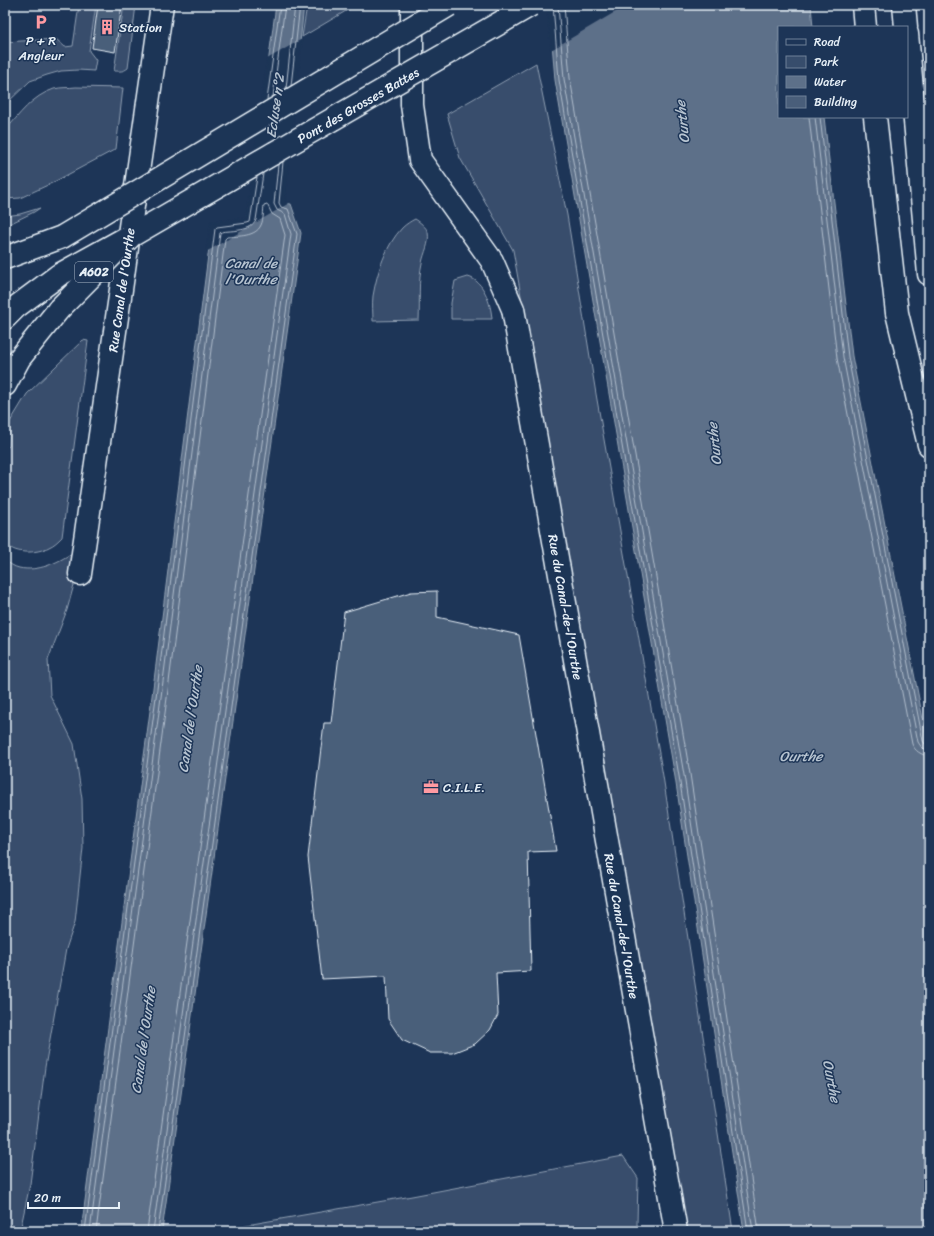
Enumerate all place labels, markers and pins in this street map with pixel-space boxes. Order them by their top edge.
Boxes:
parking icon: P + R Angleur [32,13,50,31]
place label: Station [119,16,162,39]
building icon: Station [98,18,116,36]
place label: P + R Angleur [18,29,64,67]
place label: C.I.L.E. [443,776,485,799]
office icon: C.I.L.E. [422,778,440,796]

